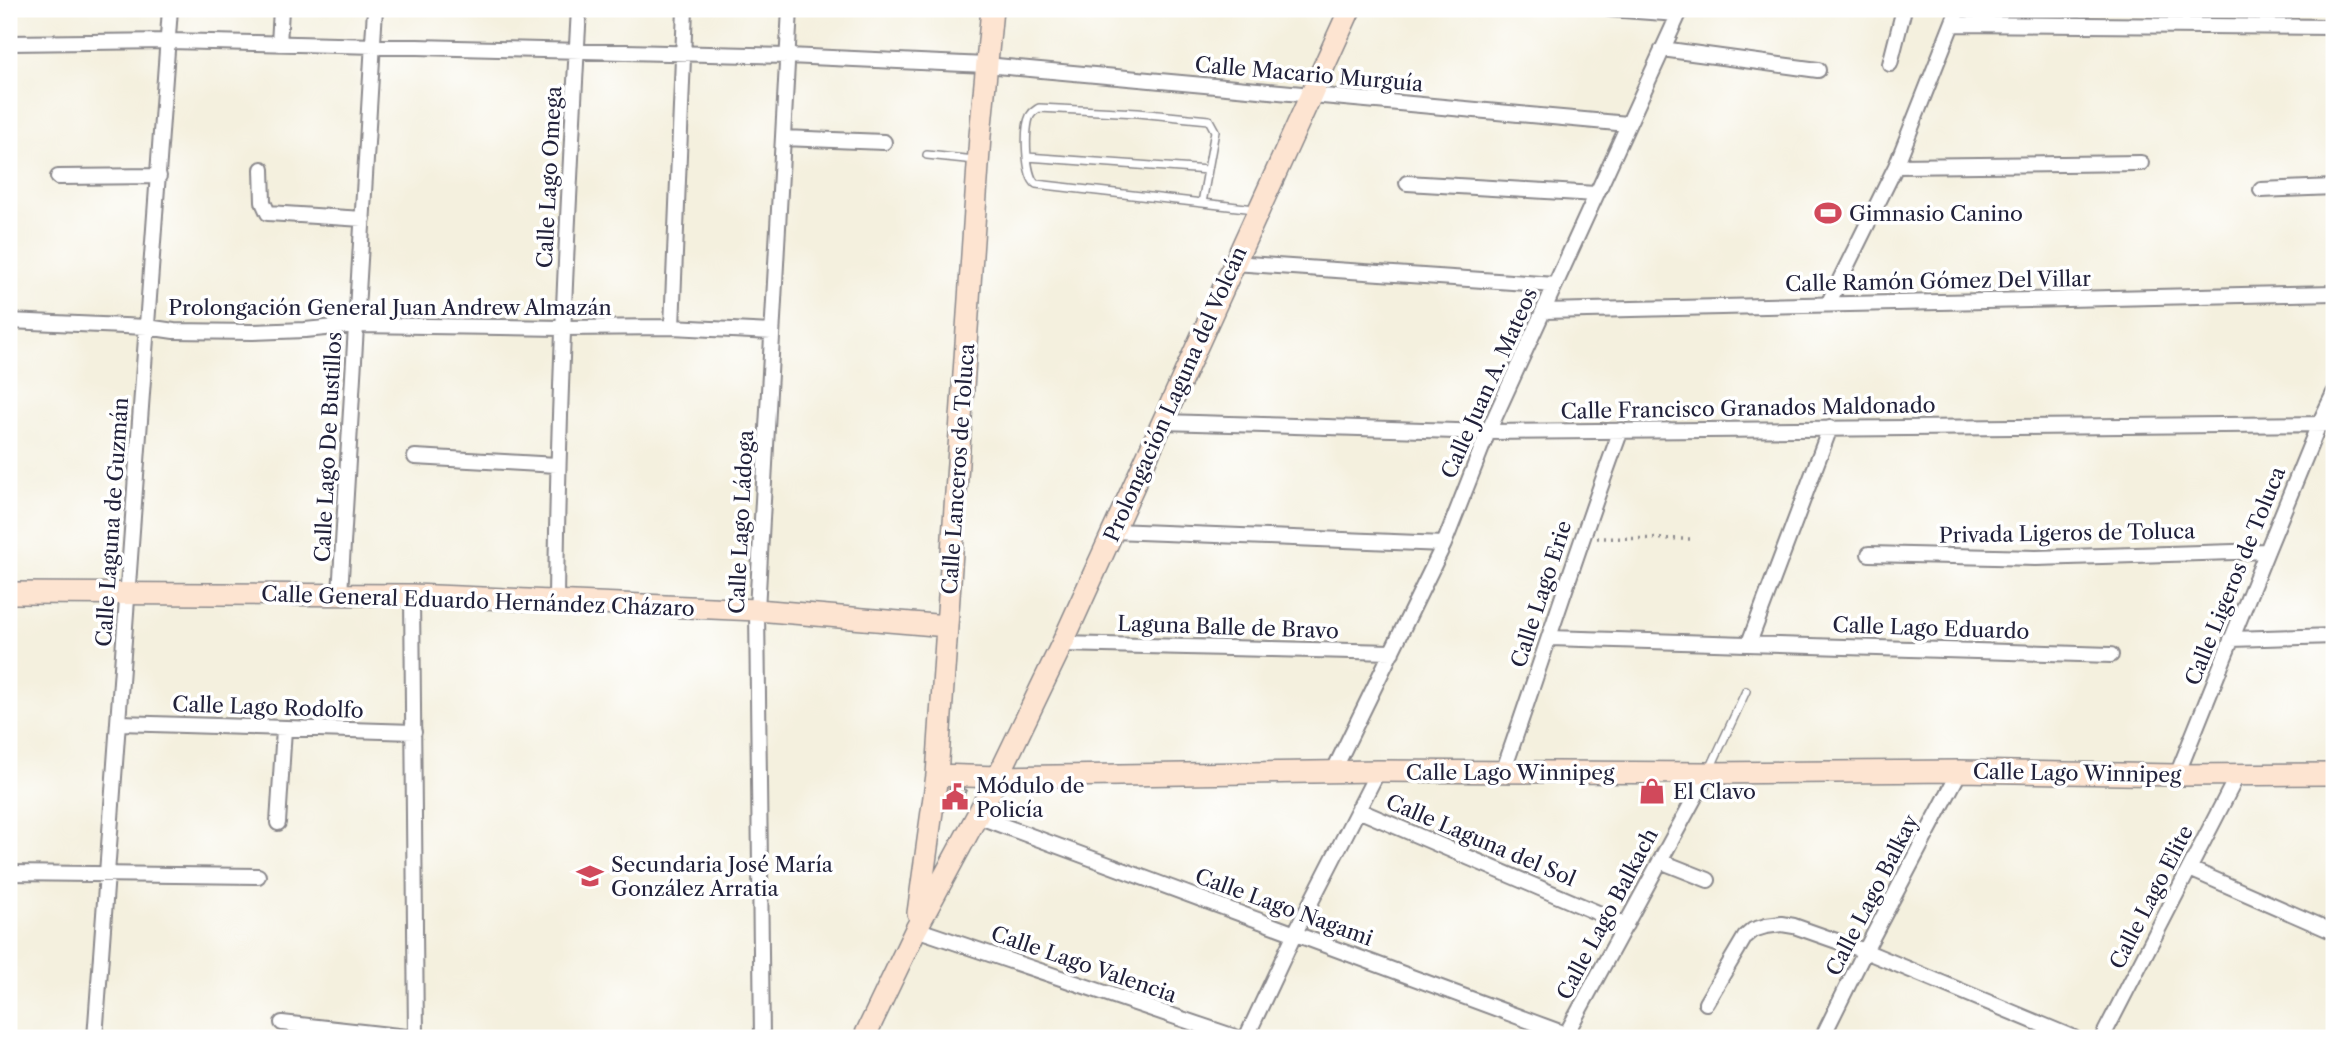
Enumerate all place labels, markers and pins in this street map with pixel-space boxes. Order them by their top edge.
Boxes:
sports icon: Gimnasio Canino [1813,198,1843,228]
place label: Gimnasio Canino [1849,201,2023,226]
place label: Módulo de Policía [976,773,1085,822]
shop icon: El Clavo [1637,776,1667,806]
place label: El Clavo [1673,779,1756,804]
public building icon: Módulo de Policía [940,782,970,812]
place label: Secundaria José María González Arratia [611,852,834,901]
school or university icon: Secundaria José María González Arratia [575,861,605,891]

